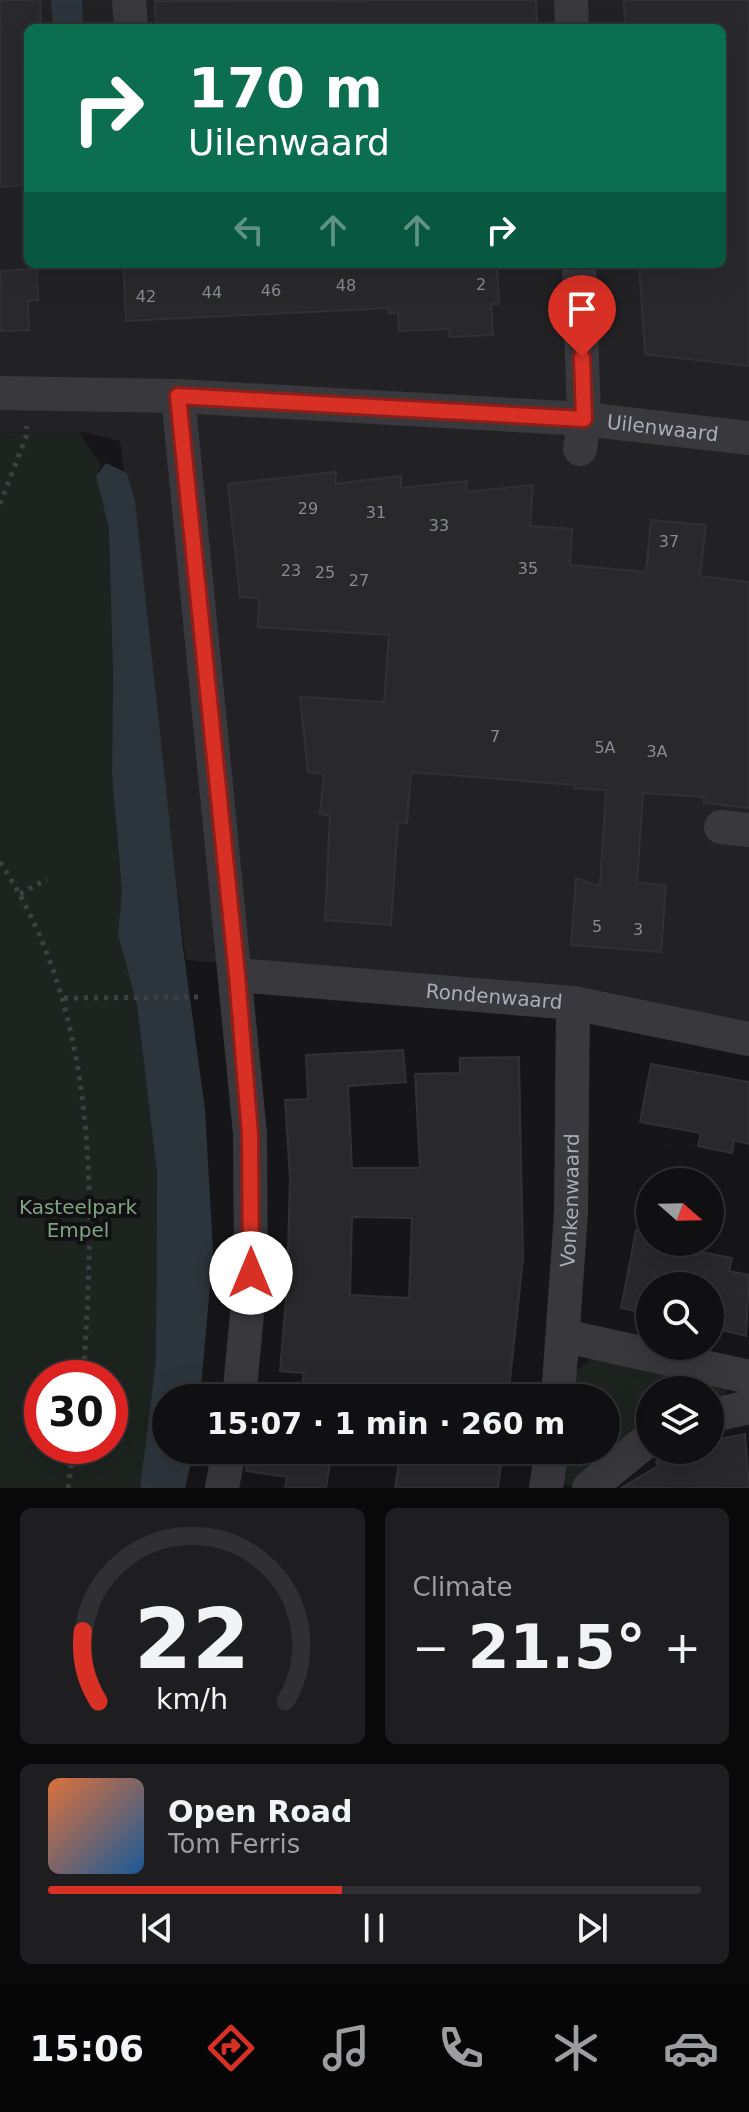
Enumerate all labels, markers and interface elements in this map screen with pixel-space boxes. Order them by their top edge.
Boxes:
text: 170 m [188,55,383,120]
icon: right [56,56,160,160]
text: Uilenwaard [188,122,390,163]
icon: left [227,208,271,252]
icon: ahead [311,208,355,252]
icon: ahead [395,208,439,252]
icon: right [479,208,523,252]
house number: 2 [476,275,486,294]
pin [548,275,616,357]
house number: 48 [336,276,356,295]
house number: 46 [261,281,281,300]
house number: 44 [202,283,222,302]
house number: 42 [136,287,156,306]
icon: arrive [560,287,604,331]
street label: Uilenwaard [606,410,720,446]
house number: 29 [298,499,318,518]
house number: 31 [366,503,386,522]
house number: 33 [429,516,449,535]
house number: 37 [659,532,679,551]
house number: 35 [518,559,538,578]
house number: 23 [281,561,301,580]
house number: 25 [315,563,335,582]
house number: 27 [349,571,369,590]
house number: 7 [490,727,500,746]
house number: 5A [594,738,616,757]
house number: 3A [646,742,668,761]
house number: 5 [592,917,602,936]
house number: 3 [633,920,643,939]
street label: Rondenwaard [425,979,563,1014]
street label: Vonkenwaard [555,1133,584,1268]
north arrow [636,1168,724,1256]
map controls [636,1168,724,1464]
park label: Kasteelpark Empel [19,1195,138,1242]
position arrow [209,1231,293,1315]
button: search [636,1272,724,1360]
speed limit sign: 30 [24,1360,128,1464]
button: layers [636,1376,724,1464]
text: 15:07 · 1 min · 260 m [207,1406,565,1441]
text: Climate [413,1572,513,1602]
text: 22 [134,1591,250,1688]
text: 21.5° [468,1612,646,1682]
text: − [413,1622,449,1673]
text: + [664,1622,701,1673]
text: km/h [156,1682,228,1716]
text: Open Road [168,1794,353,1829]
text: Tom Ferris [168,1829,300,1859]
icon: previous [135,1906,179,1950]
icon: pause [352,1906,396,1950]
icon: next [570,1906,614,1950]
icon: directions [203,2020,259,2076]
icon: music [318,2020,374,2076]
icon: phone [433,2020,489,2076]
icon: climate [548,2020,604,2076]
icon: car [663,2020,719,2076]
text: 15:06 [30,2028,144,2069]

